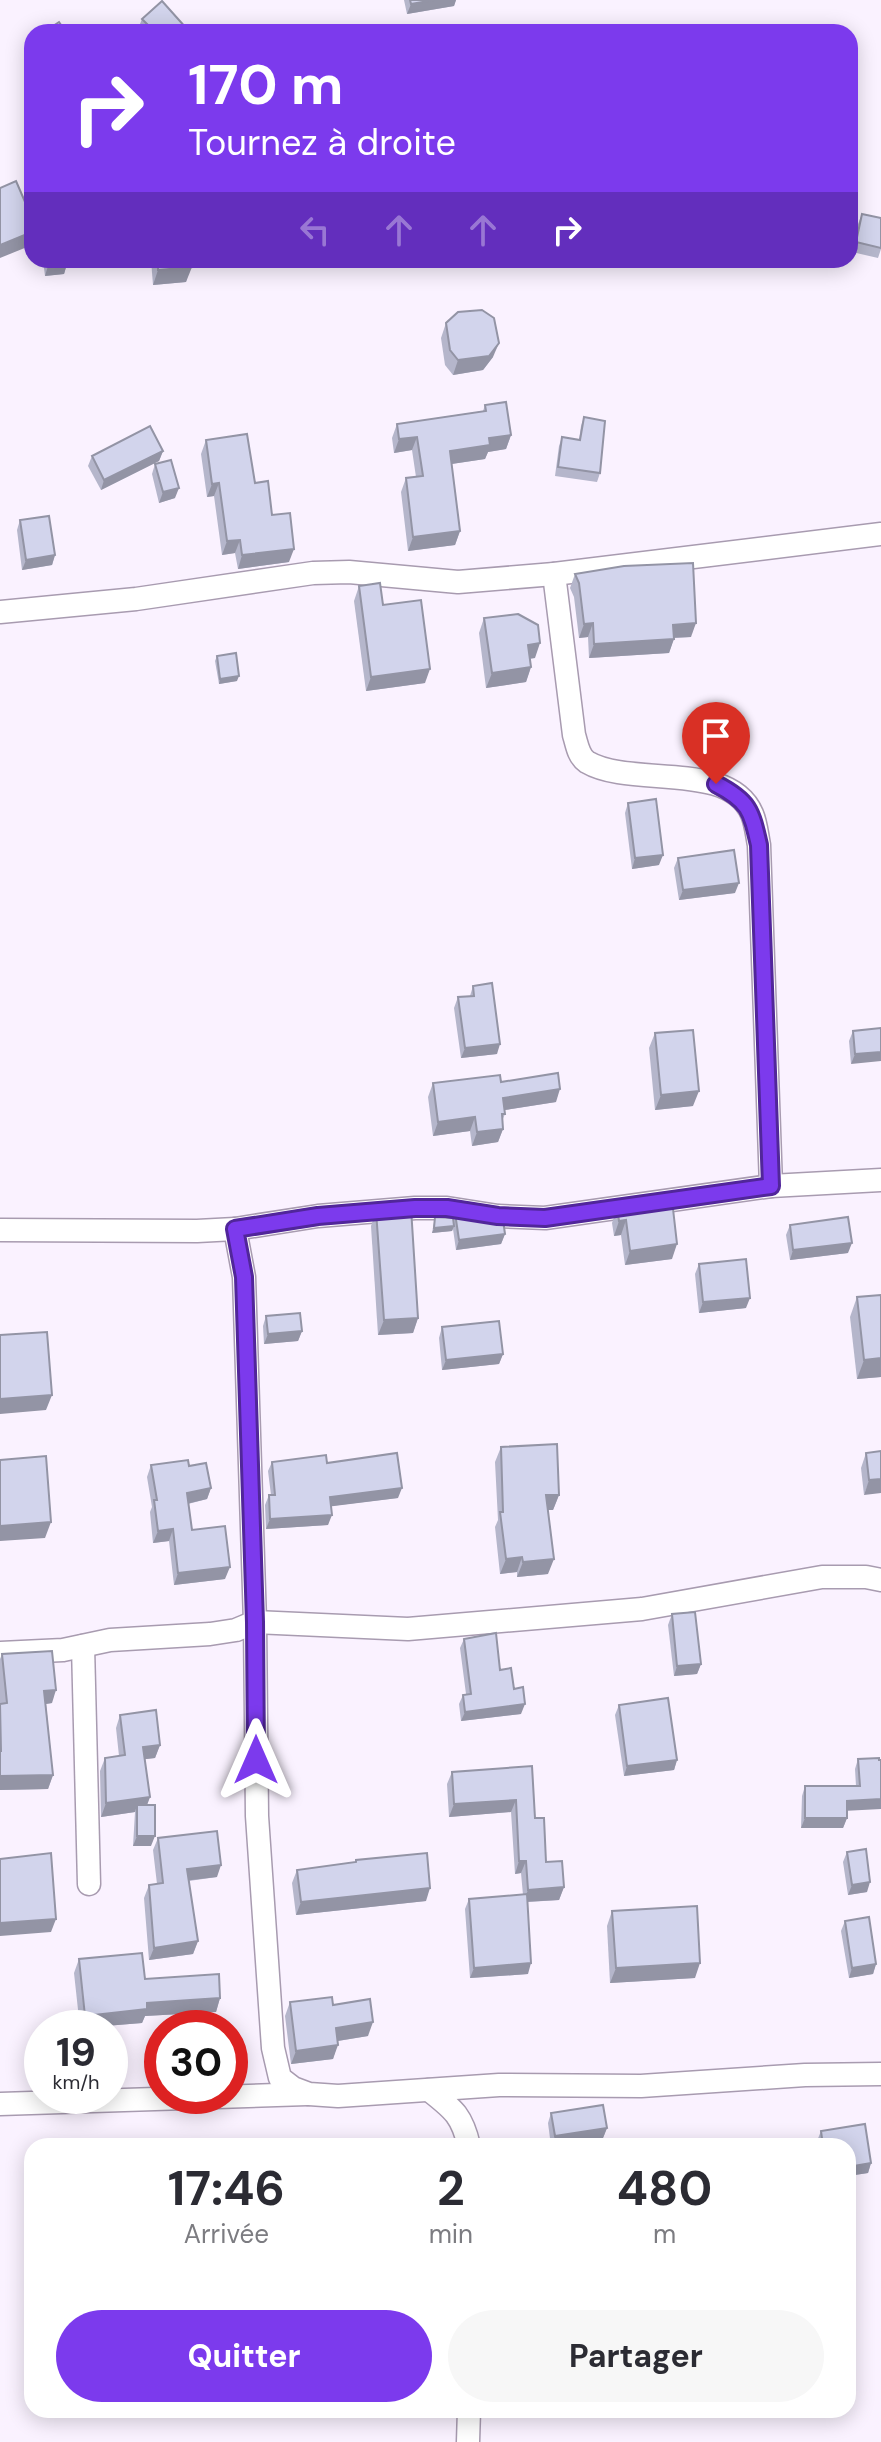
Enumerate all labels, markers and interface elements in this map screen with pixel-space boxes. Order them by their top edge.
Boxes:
text: 170 m [188,48,343,121]
icon: right [56,56,160,160]
text: Tournez à droite [188,119,456,166]
icon: left [293,208,337,252]
icon: ahead [377,208,421,252]
icon: ahead [461,208,505,252]
icon: right [545,208,589,252]
pin [682,702,750,784]
icon: arrive [694,714,738,758]
position arrow [214,1718,298,1802]
speed limit sign: 30 [144,2010,248,2114]
text: 19 [56,2026,96,2078]
text: km/h [52,2069,100,2095]
text: 17:46 [168,2157,285,2220]
text: 2 [437,2157,465,2220]
text: 480 [617,2157,712,2220]
text: Arrivée [184,2217,269,2251]
text: min [429,2217,473,2251]
text: m [653,2217,676,2251]
button: Quitter [56,2310,432,2402]
button: Partager [448,2310,824,2402]

